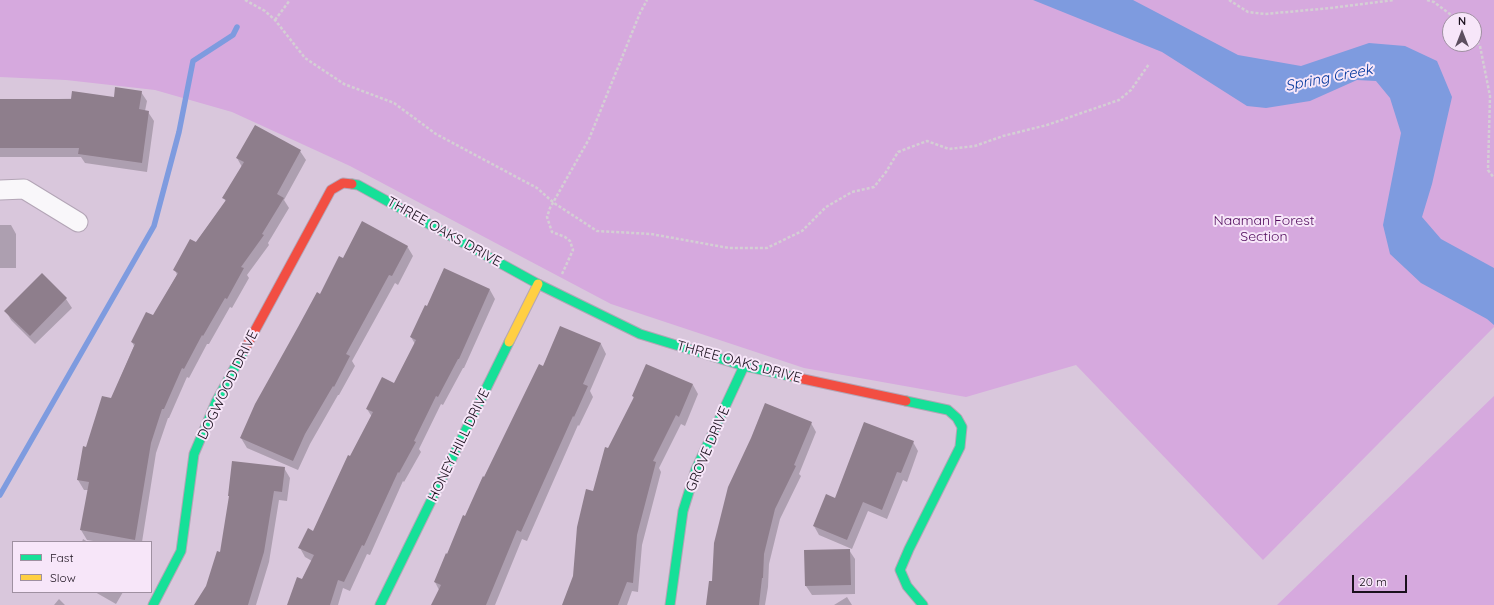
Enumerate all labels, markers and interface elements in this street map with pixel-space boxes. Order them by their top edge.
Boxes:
north arrow [1442,12,1482,52]
text: N [1458,14,1466,28]
water label: Spring Creek [1284,61,1374,95]
street label: THREE OAKS DRIVE [384,193,504,271]
park label: Naaman Forest Section [1214,213,1314,246]
street label: DOGWOOD DRIVE [194,328,262,442]
street label: THREE OAKS DRIVE [675,337,803,387]
street label: HONEY HILL DRIVE [424,386,494,504]
street label: GROVE DRIVE [683,404,733,494]
legend [12,541,152,593]
text: Fast [50,550,74,565]
scale bar [1354,567,1409,593]
text: Slow [50,570,76,585]
text: 20 m [1359,574,1387,589]

